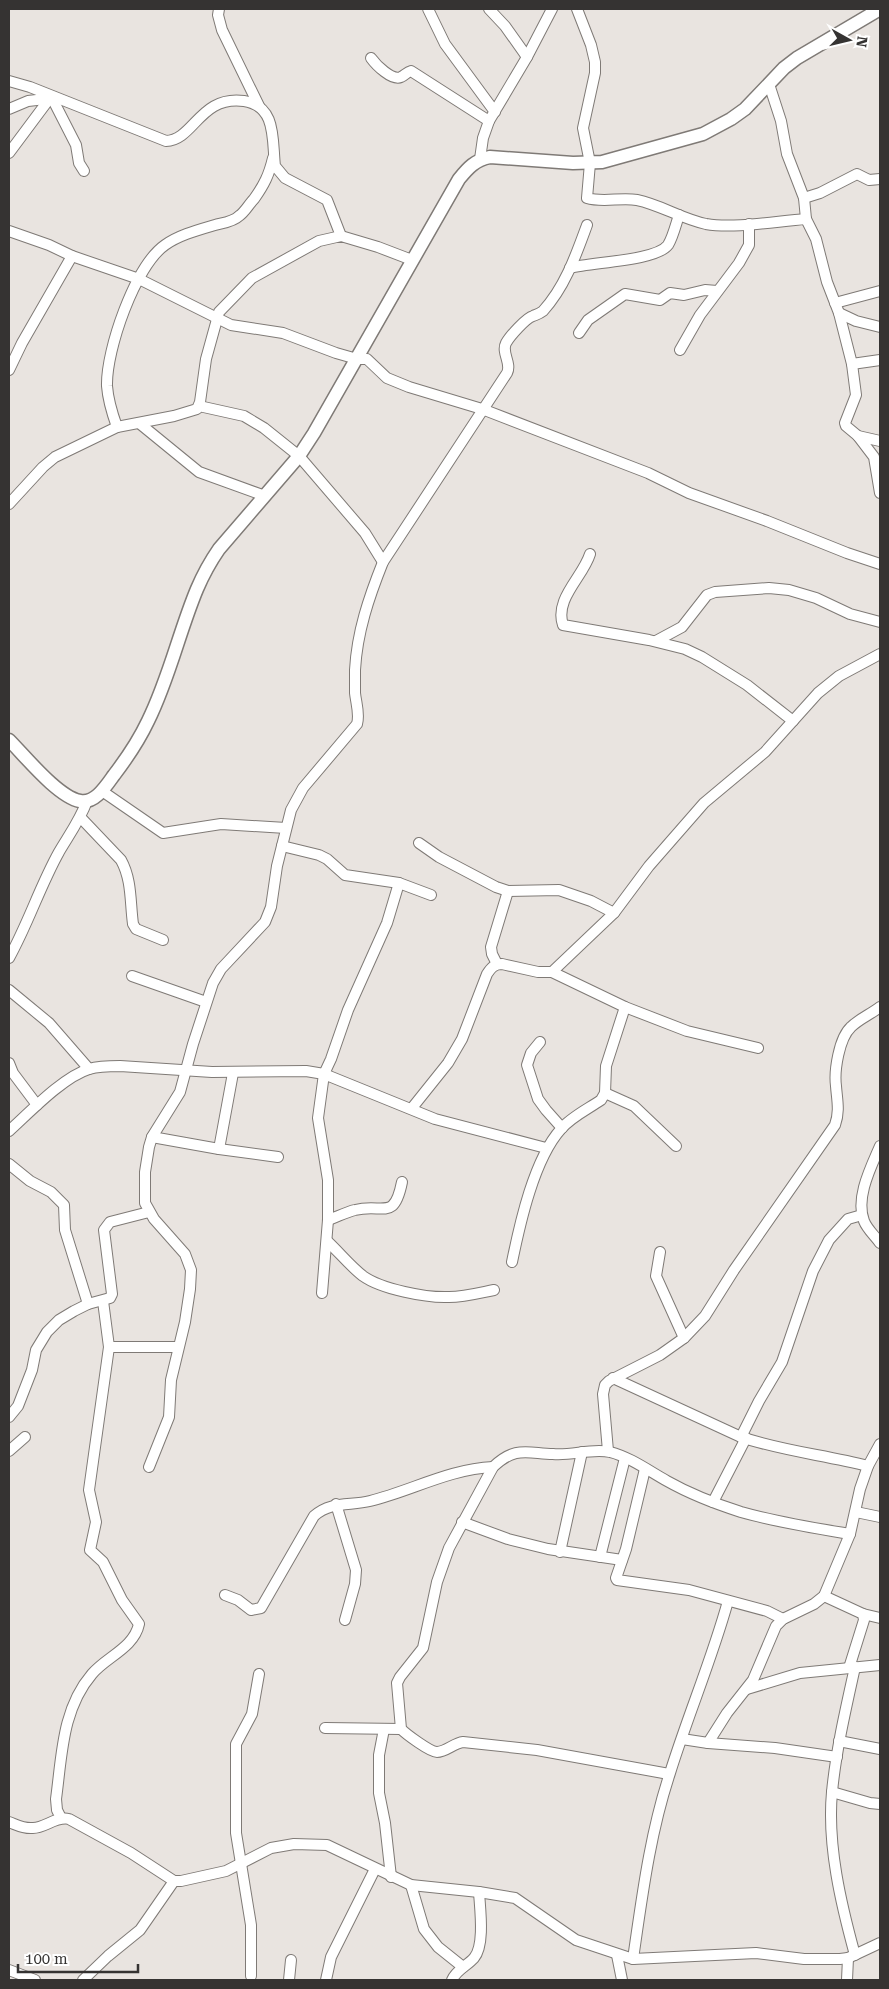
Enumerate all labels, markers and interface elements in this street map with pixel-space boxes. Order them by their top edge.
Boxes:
north arrow [824,15,874,65]
text: N [853,35,871,48]
scale bar [18,1942,138,1974]
text: 100 m [25,1950,68,1968]

